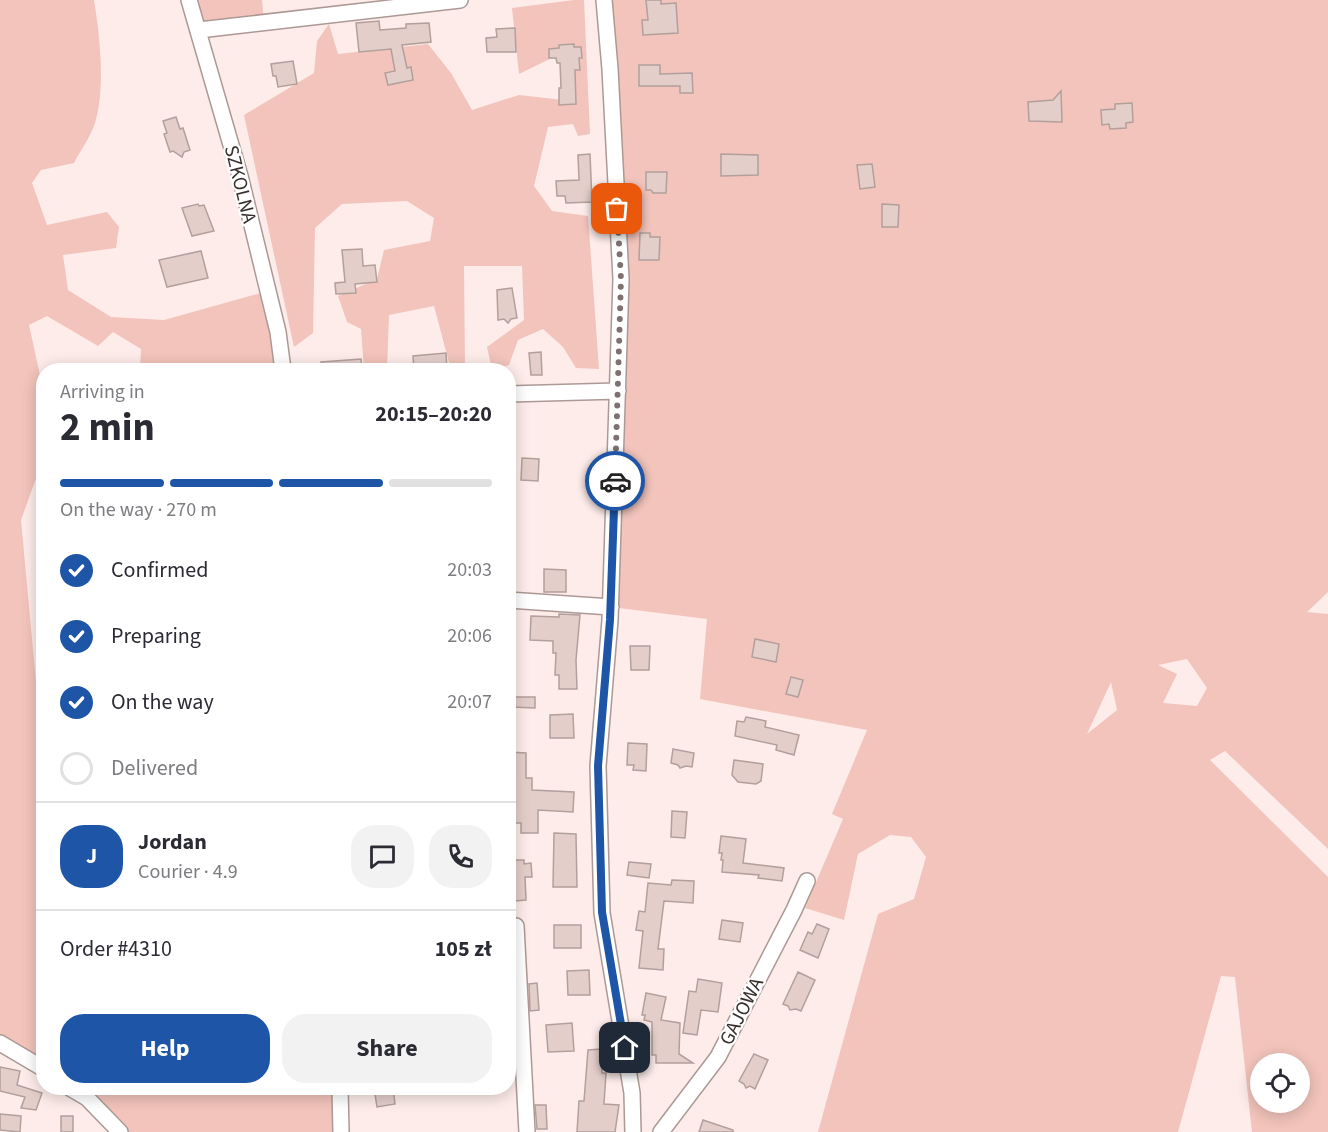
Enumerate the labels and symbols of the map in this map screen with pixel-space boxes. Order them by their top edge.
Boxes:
street label: SZKOLNA [217,142,263,226]
pin [591,183,642,234]
courier [585,451,645,511]
street label: GAJOWA [713,973,771,1050]
pin [599,1022,650,1073]

